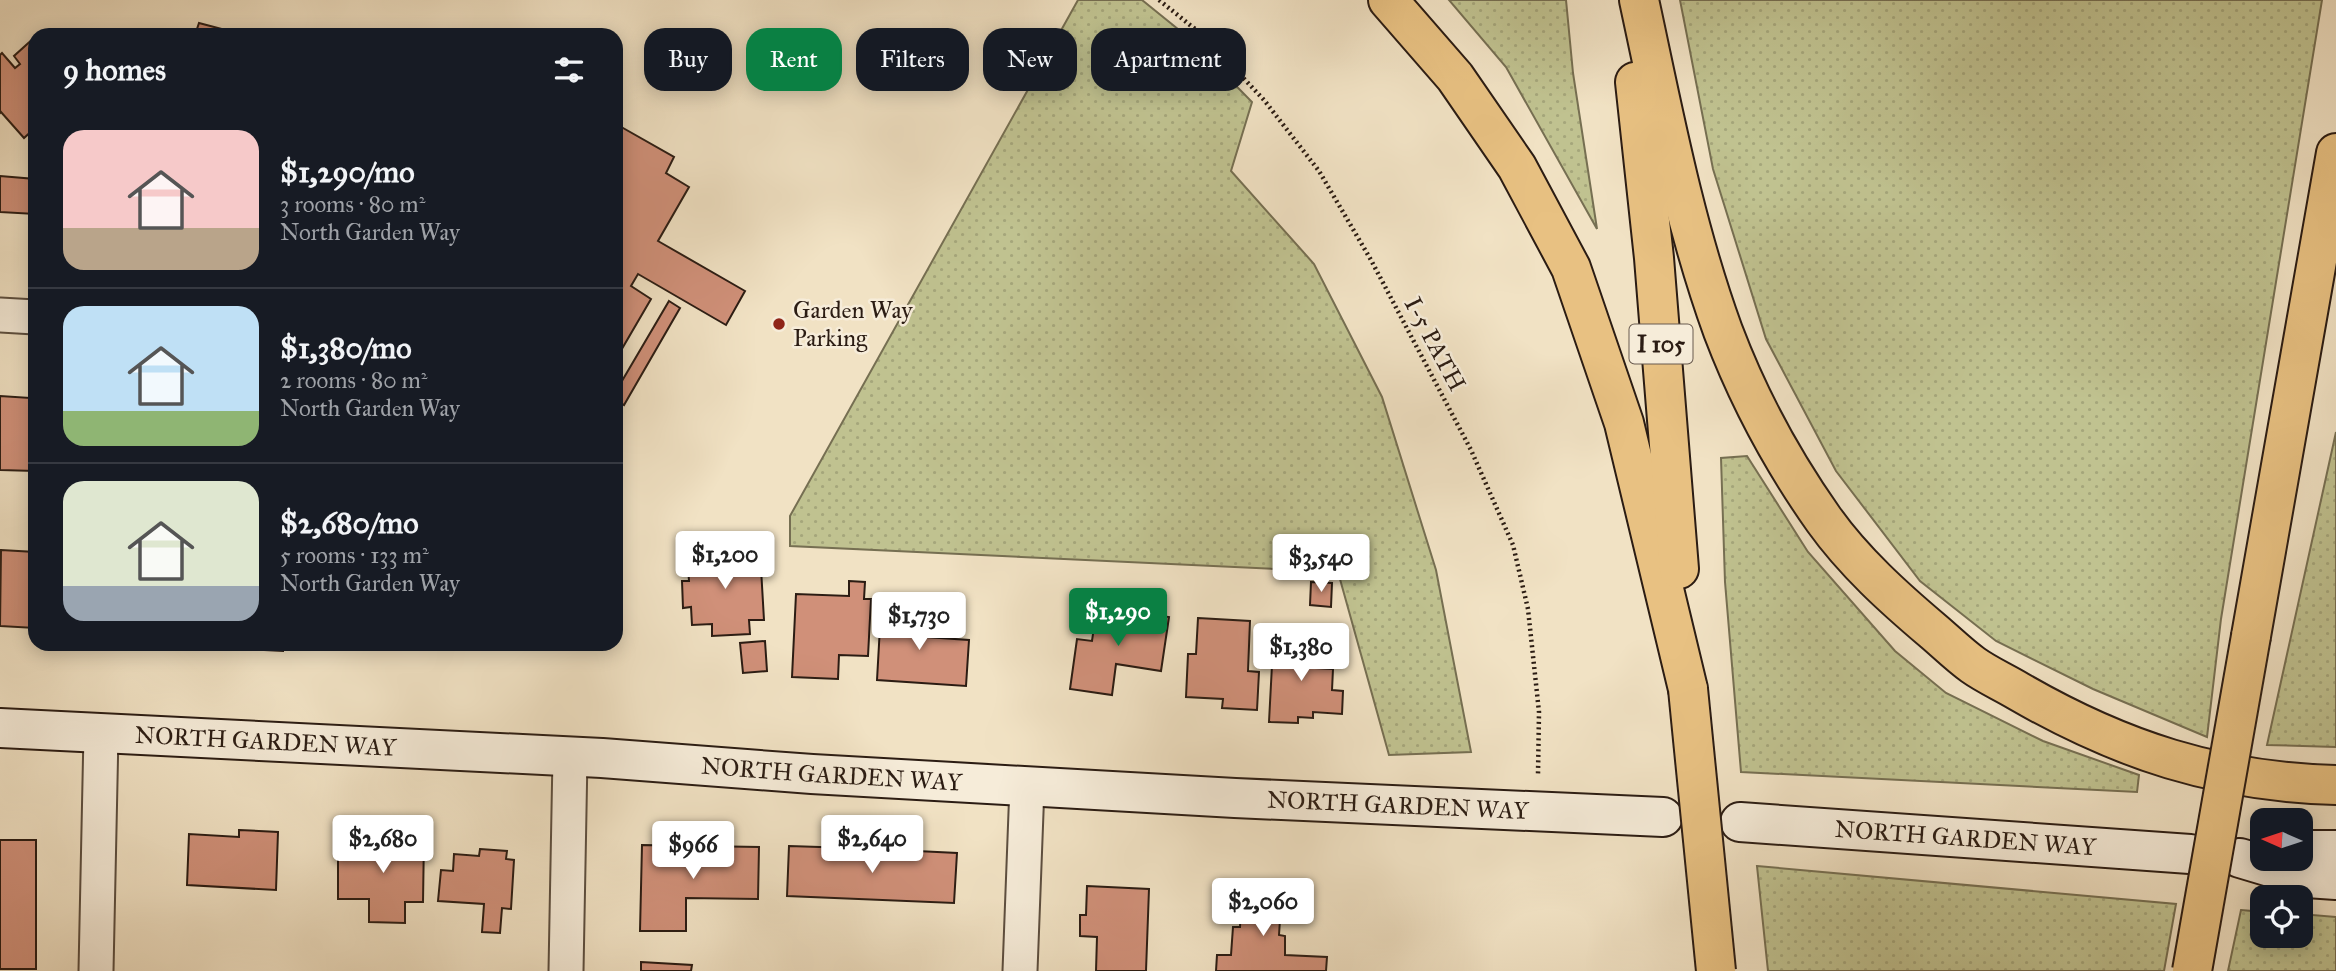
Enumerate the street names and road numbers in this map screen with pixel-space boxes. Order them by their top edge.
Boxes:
street label: I-5 PATH [1398,292,1472,396]
road number: I 105 [1630,324,1692,364]
street label: NORTH GARDEN WAY [134,720,398,763]
street label: NORTH GARDEN WAY [700,751,964,798]
street label: NORTH GARDEN WAY [1266,784,1530,826]
street label: NORTH GARDEN WAY [1834,814,2098,862]

